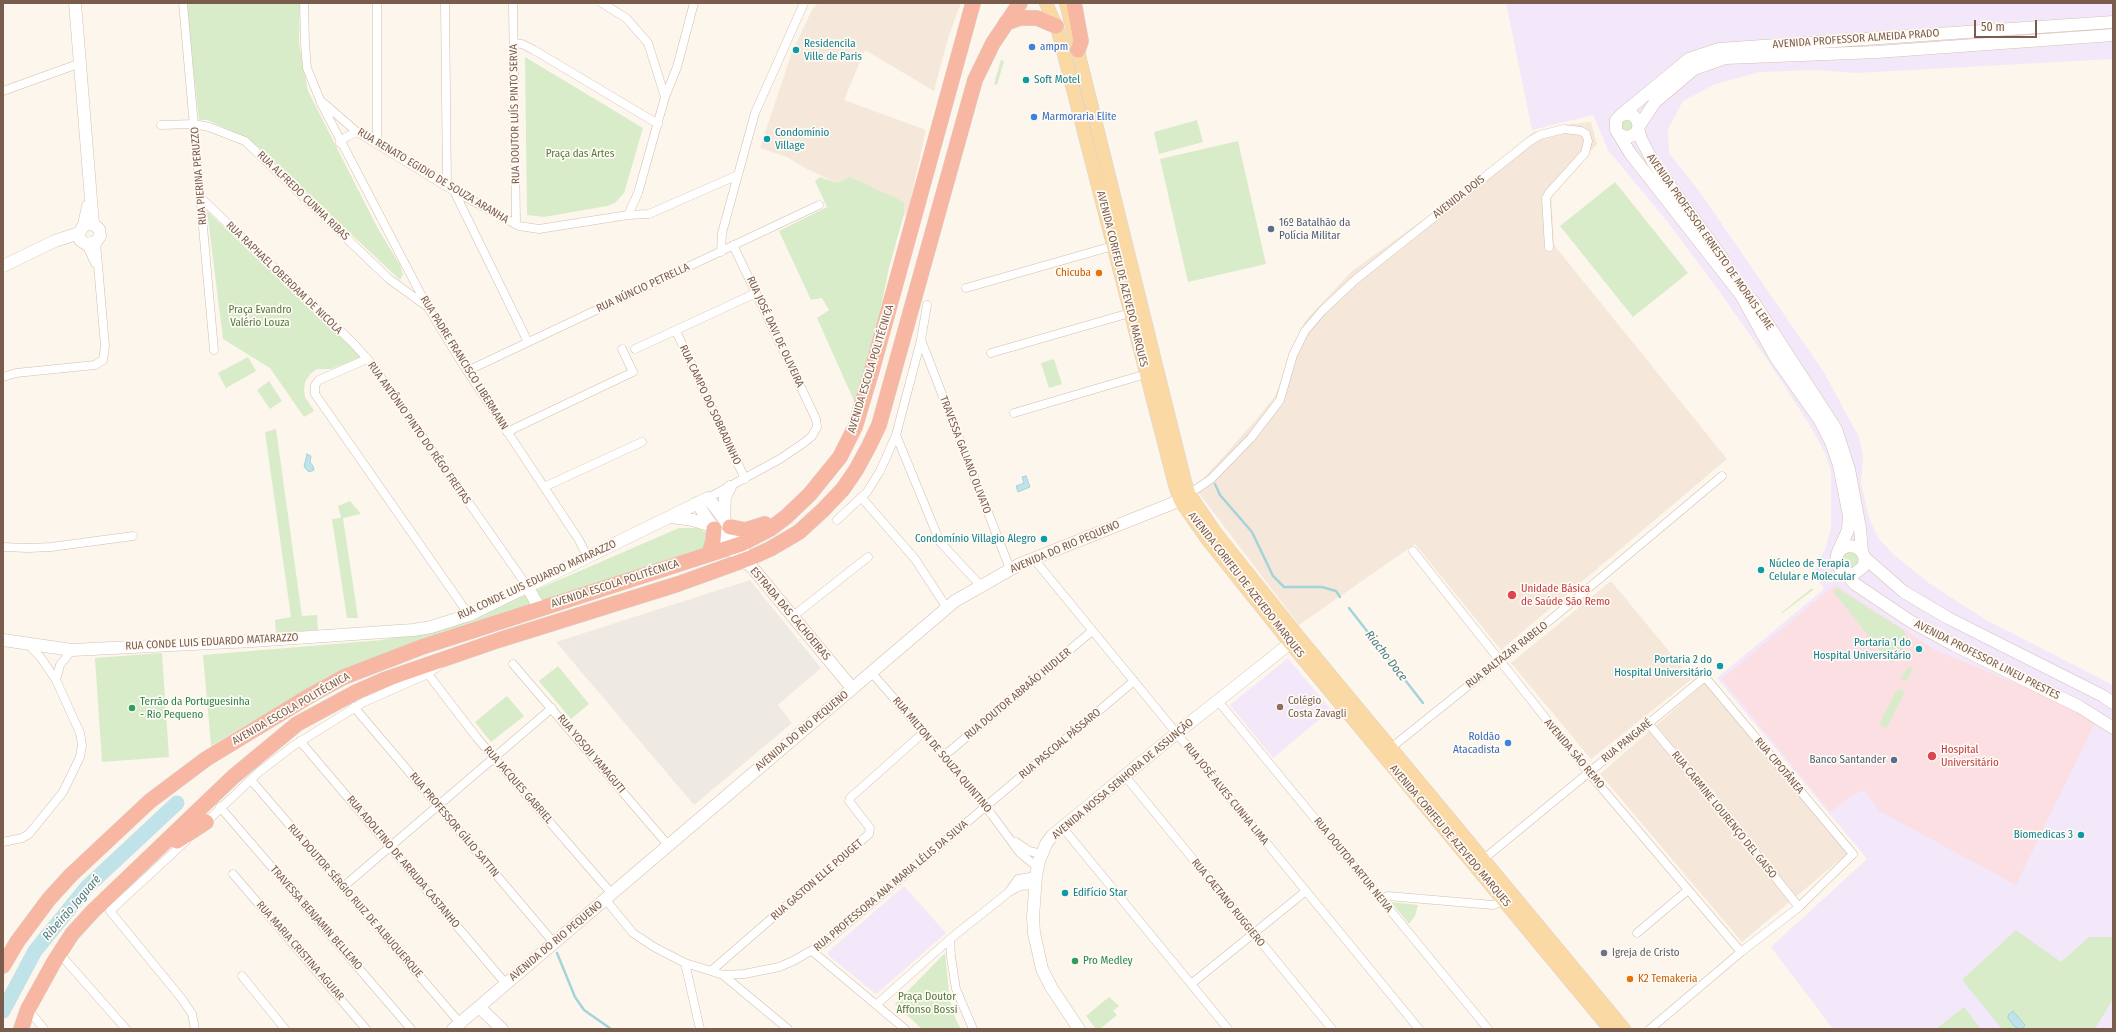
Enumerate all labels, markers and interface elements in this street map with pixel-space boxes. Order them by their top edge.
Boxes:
scale bar [1976,12,2039,38]
text: 50 m [1981,20,2005,34]
street label: AVENIDA PROFESSOR ALMEIDA PRADO [1772,27,1940,51]
place label: Residencila Ville de Paris [804,37,862,63]
place label: ampm [1040,40,1068,54]
marker: ampm [1027,42,1037,52]
street label: RUA DOUTOR LUÍS PINTO SERVA [507,44,523,184]
marker: Residencila Ville de Paris [791,45,801,55]
place label: Soft Motel [1034,73,1080,87]
marker: Soft Motel [1021,75,1031,85]
place label: Marmoraria Elite [1042,110,1116,124]
marker: Marmoraria Elite [1029,112,1039,122]
street label: RUA PIERINA PERUZZO [188,126,210,226]
street label: RUA RENATO EGIDIO DE SOUZA ARANHA [355,126,511,226]
place label: Condomínio Village [775,126,829,152]
marker: Condomínio Village [762,134,772,144]
park label: Praça das Artes [546,147,614,161]
street label: RUA ALFREDO CUNHA RIBAS [254,149,352,243]
street label: AVENIDA PROFESSOR ERNESTO DE MORAIS LEME [1644,151,1776,333]
street label: AVENIDA DOIS [1430,173,1488,221]
street label: AVENIDA CORIFEU DE AZEVEDO MARQUES [1094,190,1150,368]
place label: 16º Batalhão da Polícia Militar [1279,216,1350,242]
street label: RUA RAPHAEL OBERDAM DE NICOLA [223,219,345,337]
marker: 16º Batalhão da Polícia Militar [1266,224,1276,234]
street label: RUA NÚNCIO PETRELLA [594,261,692,315]
place label: Chicuba [1055,266,1091,280]
marker: Chicuba [1094,268,1104,278]
street label: RUA JOSÉ DAVI DE OLIVEIRA [743,274,807,390]
street label: RUA PADRE FRANCISCO LIBERMANN [417,294,511,432]
park label: Praça Evandro Valério Louza [228,303,292,329]
street label: AVENIDA ESCOLA POLITÉCNICA [845,303,897,435]
street label: RUA CAMPO DO SOBRADINHO [676,343,744,467]
street label: RUA ANTÔNIO PINTO DO RÊGO FREITAS [365,359,473,507]
street label: TRAVESSA GALIANO OLIVATO [936,394,994,516]
street label: AVENIDA CORIFEU DE AZEVEDO MARQUES [1185,510,1307,660]
street label: AVENIDA DO RIO PEQUENO [1008,518,1122,576]
place label: Condomínio Villagio Alegro [915,532,1036,546]
marker: Condomínio Villagio Alegro [1039,534,1049,544]
street label: RUA CONDE LUIS EDUARDO MATARAZZO [456,537,618,623]
street label: AVENIDA ESCOLA POLITÉCNICA [549,557,681,611]
place label: Núcleo de Terapia Celular e Molecular [1769,557,1855,583]
street label: ESTRADA DAS CACHOEIRAS [747,565,833,663]
marker: Núcleo de Terapia Celular e Molecular [1756,565,1766,575]
place label: Unidade Básica de Saúde São Remo [1521,582,1610,608]
marker: Unidade Básica de Saúde São Remo [1506,589,1518,601]
street label: AVENIDA PROFESSOR LINEU PRESTES [1912,617,2062,703]
street label: RUA BALTAZAR RABELO [1463,619,1551,691]
water label: Riacho Doce [1362,628,1410,684]
street label: RUA CONDE LUIS EDUARDO MATARAZZO [125,631,299,653]
place label: Portaria 1 do Hospital Universitário [1813,636,1911,662]
marker: Portaria 1 do Hospital Universitário [1914,644,1924,654]
street label: RUA DOUTOR ABRAÃO HUDLER [962,646,1074,742]
place label: Portaria 2 do Hospital Universitário [1614,653,1712,679]
marker: Portaria 2 do Hospital Universitário [1715,661,1725,671]
street label: AVENIDA ESCOLA POLITÉCNICA [230,670,352,748]
street label: AVENIDA DO RIO PEQUENO [753,688,851,774]
street label: RUA MILTON DE SOUZA QUINTINO [890,694,994,816]
place label: Colégio Costa Zavagli [1288,694,1346,720]
place label: Terrão da Portuguesinha - Rio Pequeno [140,695,250,721]
marker: Colégio Costa Zavagli [1275,702,1285,712]
marker: Terrão da Portuguesinha - Rio Pequeno [127,703,137,713]
street label: RUA PASCOAL PÁSSARO [1016,706,1104,782]
street label: RUA YOSOJI YAMAGUTI [554,712,628,796]
street label: AVENIDA NOSSA SENHORA DE ASSUNÇÃO [1050,716,1196,842]
street label: AVENIDA SÃO REMO [1541,716,1607,792]
street label: RUA PANGARÉ [1599,717,1655,765]
place label: Roldão Atacadista [1453,730,1500,756]
street label: RUA CIPOTÂNEA [1752,735,1806,797]
marker: Roldão Atacadista [1503,738,1513,748]
street label: RUA JOSÉ ALVES CUNHA LIMA [1181,740,1271,848]
place label: Hospital Universitário [1941,743,1999,769]
street label: RUA JACQUES GABRIEL [481,744,555,826]
street label: RUA CARMINE LOURENÇO DEL GAISO [1669,749,1779,881]
marker: Hospital Universitário [1926,750,1938,762]
place label: Banco Santander [1809,753,1886,767]
marker: Banco Santander [1889,755,1899,765]
street label: AVENIDA CORIFEU DE AZEVEDO MARQUES [1387,762,1513,910]
street label: RUA PROFESSOR GÍLIO SATTIN [406,770,502,880]
street label: RUA ADOLFINO DE ARRUDA CASTANHO [344,793,462,931]
street label: RUA DOUTOR ARTUR NEIVA [1311,815,1395,915]
street label: RUA PROFESSORA ANA MARIA LÉLIS DA SILVA [811,818,971,954]
street label: RUA DOUTOR SÉRGIO RUIZ DE ALBUQUERQUE [285,822,425,980]
place label: Biomedicas 3 [2014,828,2073,842]
marker: Biomedicas 3 [2076,830,2086,840]
street label: RUA GASTON ELLE POUGET [768,837,866,923]
street label: RUA CAETANO RUGGIERO [1188,856,1268,950]
street label: TRAVESSA BENJAMIN BELLEMO [267,863,365,973]
water label: Ribeirão Jaguaré [40,873,104,943]
place label: Edifício Star [1073,886,1127,900]
marker: Edifício Star [1060,888,1070,898]
street label: AVENIDA DO RIO PEQUENO [507,898,605,984]
street label: RUA MARIA CRISTINA AGUIAR [253,899,347,1003]
place label: Igreja de Cristo [1612,946,1680,960]
marker: Igreja de Cristo [1599,948,1609,958]
place label: Pro Medley [1083,954,1133,968]
marker: Pro Medley [1070,956,1080,966]
place label: K2 Temakeria [1638,972,1697,986]
marker: K2 Temakeria [1625,974,1635,984]
park label: Praça Doutor Affonso Bossi [897,990,957,1016]

